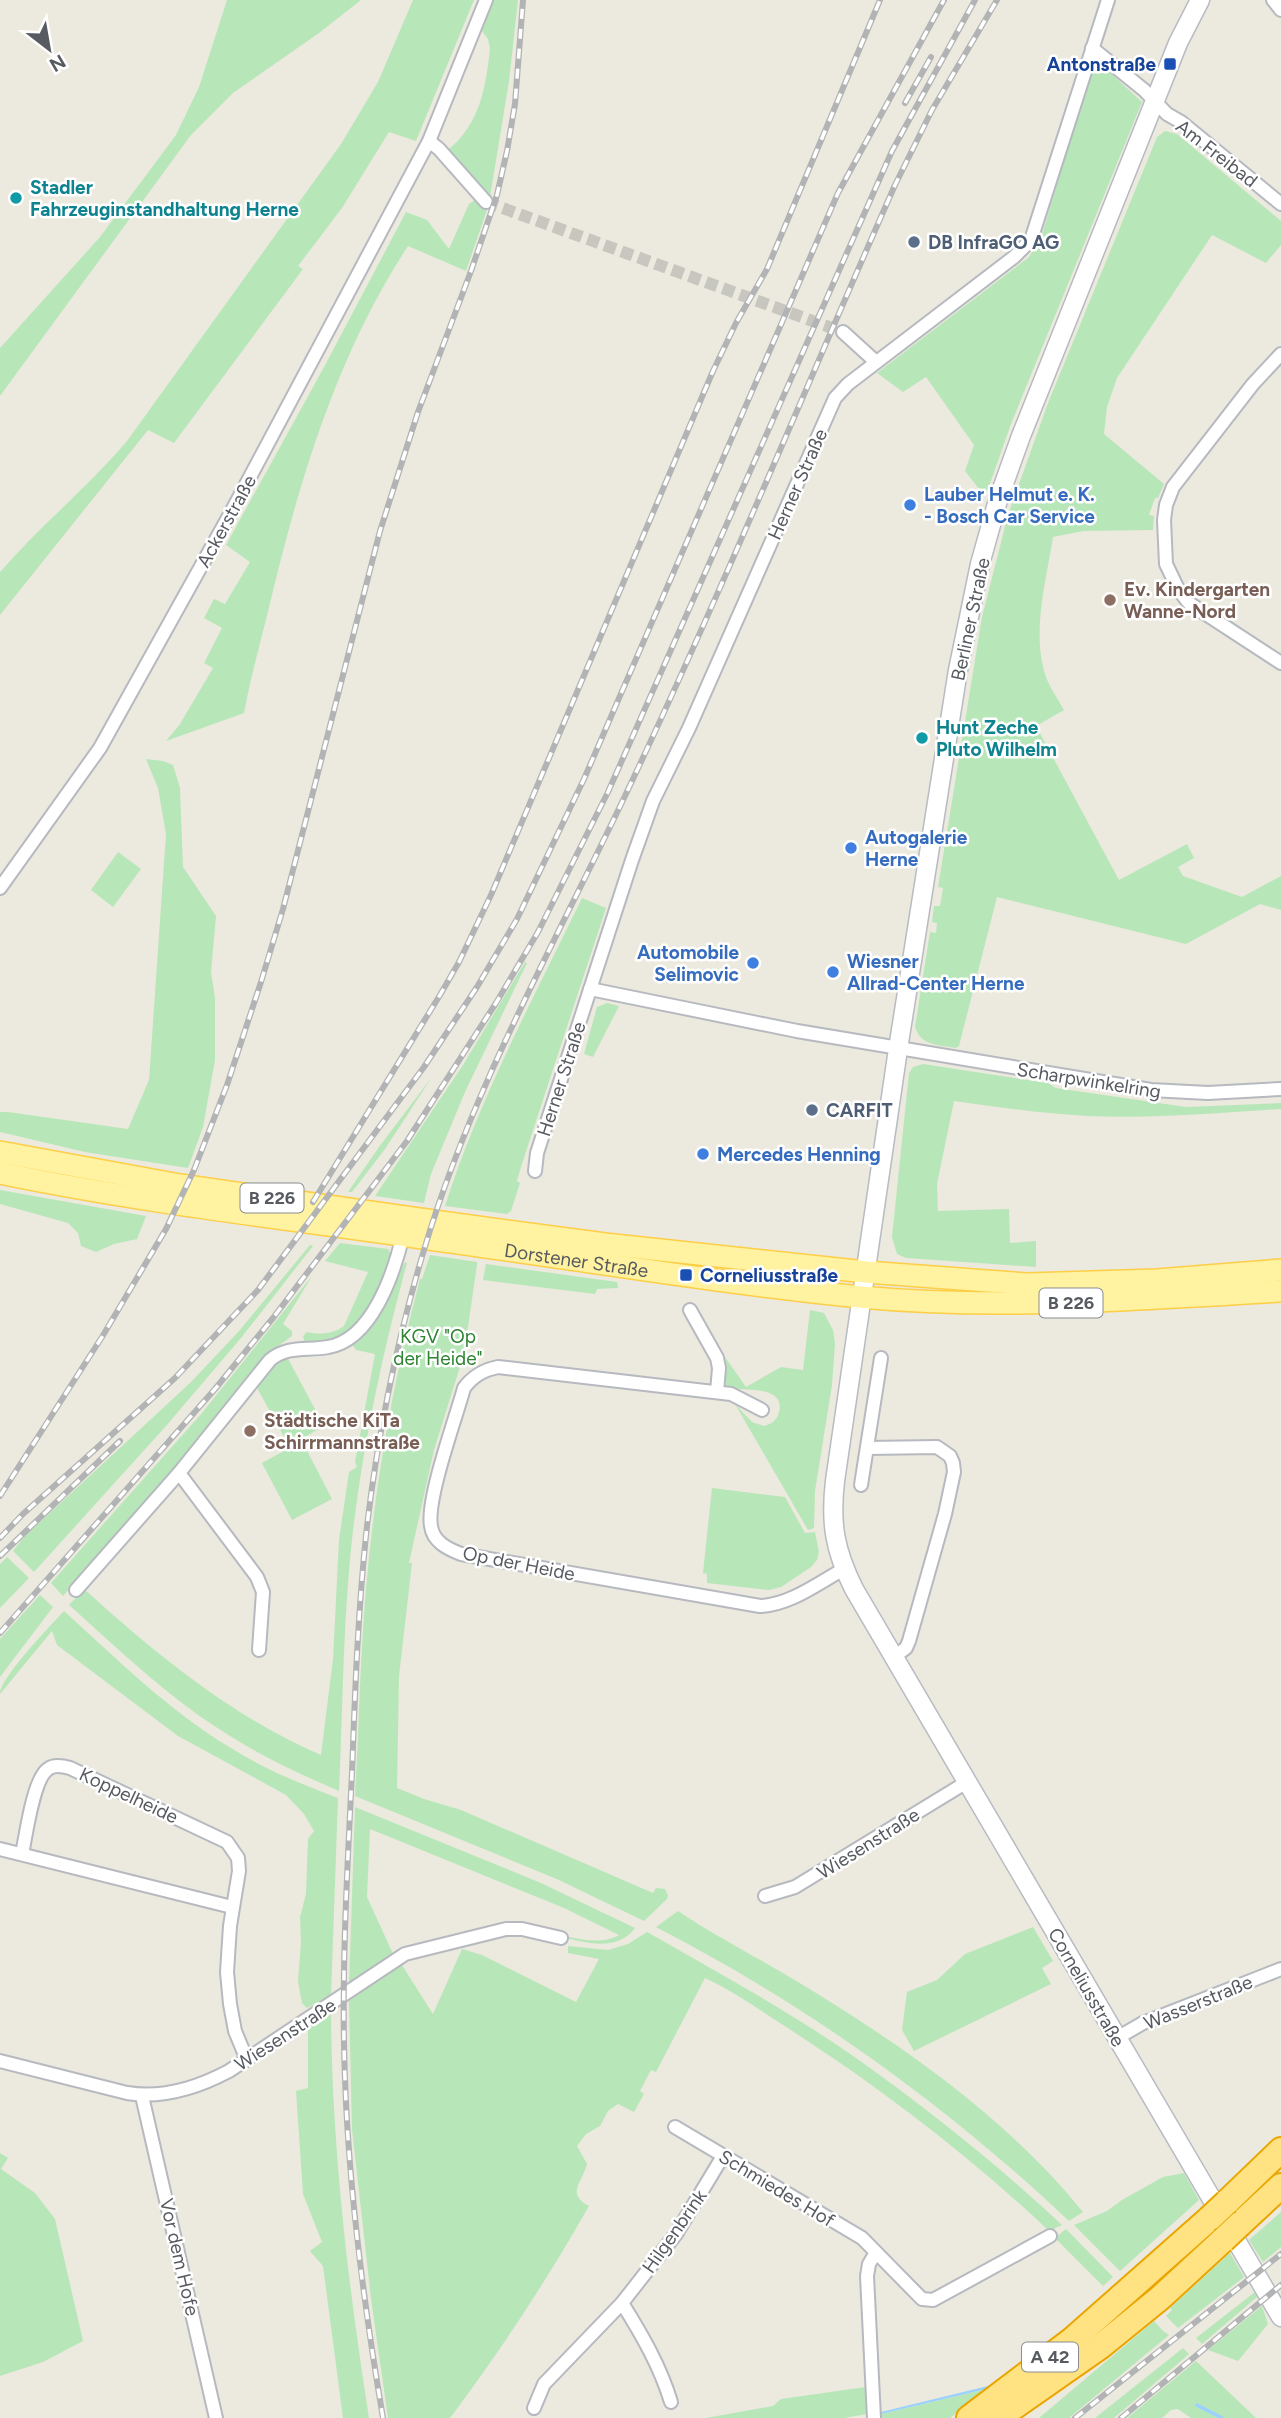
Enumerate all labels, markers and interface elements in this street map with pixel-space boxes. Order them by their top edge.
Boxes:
north arrow [14,14,84,84]
text: N [45,50,70,77]
place label: Antonstraße [1047,53,1156,76]
marker: Antonstraße [1162,56,1178,72]
street label: Am Freibad [1171,114,1262,192]
place label: Stadler Fahrzeuginstandhaltung Herne [30,176,299,221]
marker: Stadler Fahrzeuginstandhaltung Herne [8,190,24,206]
place label: DB InfraGO AG [928,231,1059,254]
marker: DB InfraGO AG [906,234,922,250]
street label: Herner Straße [763,425,832,543]
street label: Ackerstraße [192,471,261,571]
place label: Lauber Helmut e. K. - Bosch Car Service [924,483,1095,528]
marker: Lauber Helmut e. K. - Bosch Car Service [902,497,918,513]
street label: Berliner Straße [946,556,995,683]
place label: Ev. Kindergarten Wanne-Nord [1124,578,1270,623]
marker: Ev. Kindergarten Wanne-Nord [1102,592,1118,608]
place label: Hunt Zeche Pluto Wilhelm [936,716,1057,761]
marker: Hunt Zeche Pluto Wilhelm [914,730,930,746]
place label: Autogalerie Herne [865,826,968,871]
marker: Autogalerie Herne [843,840,859,856]
place label: Automobile Selimovic [637,941,739,986]
place label: Wiesner Allrad-Center Herne [847,950,1025,995]
marker: Automobile Selimovic [745,955,761,971]
marker: Wiesner Allrad-Center Herne [825,964,841,980]
street label: Herner Straße [532,1019,591,1139]
street label: Scharpwinkelring [1015,1058,1163,1103]
place label: CARFIT [826,1099,893,1122]
marker: CARFIT [804,1102,820,1118]
place label: Mercedes Henning [717,1143,881,1166]
marker: Mercedes Henning [695,1146,711,1162]
road number: B 226 [240,1184,304,1212]
street label: Dorstener Straße [503,1239,650,1282]
place label: Corneliusstraße [700,1264,839,1287]
marker: Corneliusstraße [678,1267,694,1283]
road number: B 226 [1040,1288,1102,1318]
park label: KGV "Op der Heide" [393,1325,483,1370]
place label: Städtische KiTa Schirrmannstraße [264,1409,420,1454]
marker: Städtische KiTa Schirrmannstraße [242,1423,258,1439]
street label: Op der Heide [461,1541,577,1586]
street label: Koppelheide [76,1763,182,1828]
street label: Wiesenstraße [813,1803,924,1884]
street label: Corneliusstraße [1043,1924,1130,2051]
street label: Wasserstraße [1141,1970,1256,2035]
street label: Wiesenstraße [230,1993,340,2076]
street label: Schmiedes Hof [715,2145,839,2232]
street label: Hilgenbrink [637,2184,712,2278]
street label: Vor dem Hofe [155,2196,204,2318]
road number: A 42 [1022,2342,1078,2372]

